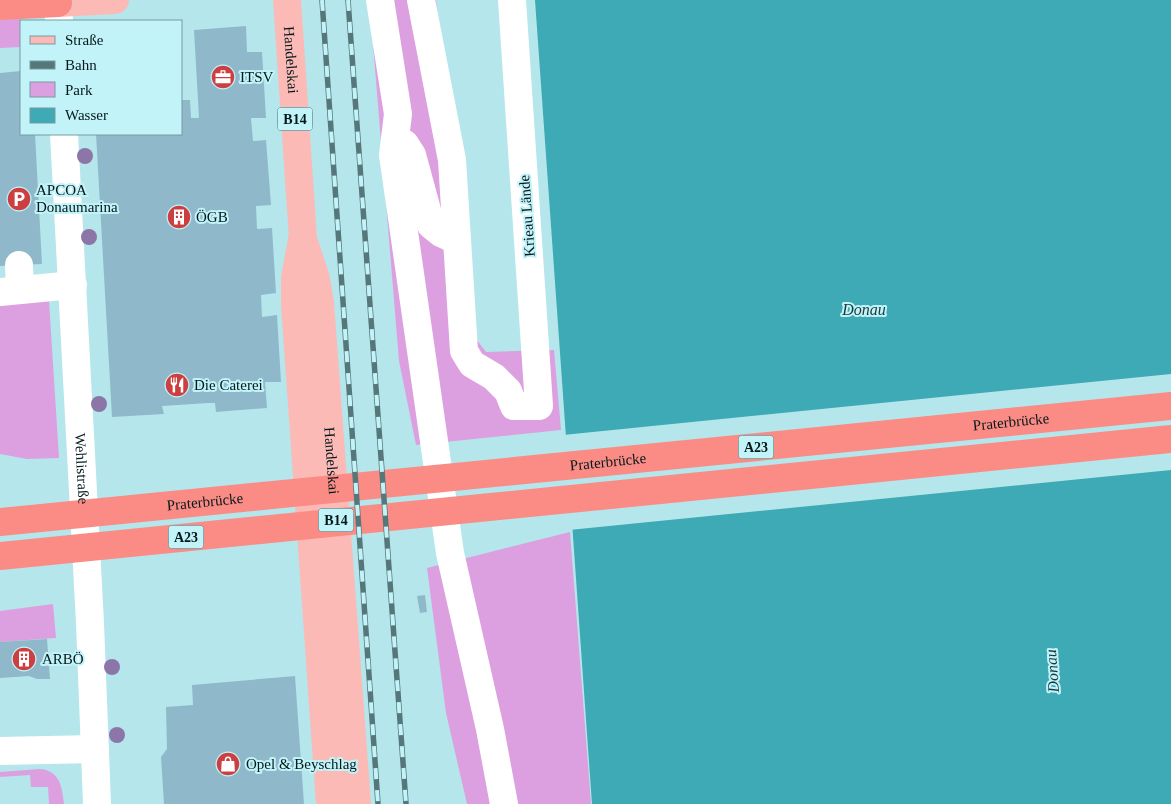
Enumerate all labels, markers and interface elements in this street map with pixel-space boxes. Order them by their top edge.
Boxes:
legend [20,20,182,135]
street label: Handelskai [281,26,301,94]
text: Straße [65,32,104,48]
text: Bahn [65,57,97,73]
office icon: ITSV [210,64,236,90]
place label: ITSV [240,69,274,85]
text: Park [65,82,93,98]
text: Wasser [65,107,108,123]
road number: B14 [278,108,312,130]
street label: Krieau Lände [516,174,538,257]
place label: APCOA Donaumarina [36,182,118,215]
parking icon: APCOA Donaumarina [6,186,32,212]
building icon: ÖGB [166,204,192,230]
place label: ÖGB [196,209,228,225]
water label: Donau [841,301,886,318]
restaurant icon: Die Caterei [164,372,190,398]
place label: Die Caterei [194,377,263,393]
street label: Praterbrücke [972,410,1050,434]
street label: Handelskai [321,426,342,495]
street label: Wehlistraße [72,432,92,505]
road number: A23 [738,436,774,458]
street label: Praterbrücke [569,450,647,474]
street label: Praterbrücke [166,490,244,513]
road number: B14 [318,508,354,532]
road number: A23 [168,526,204,548]
building icon: ARBÖ [11,646,37,672]
water label: Donau [1042,649,1062,694]
place label: ARBÖ [42,651,84,667]
shop icon: Opel & Beyschlag [215,751,241,777]
place label: Opel & Beyschlag [246,756,357,772]

